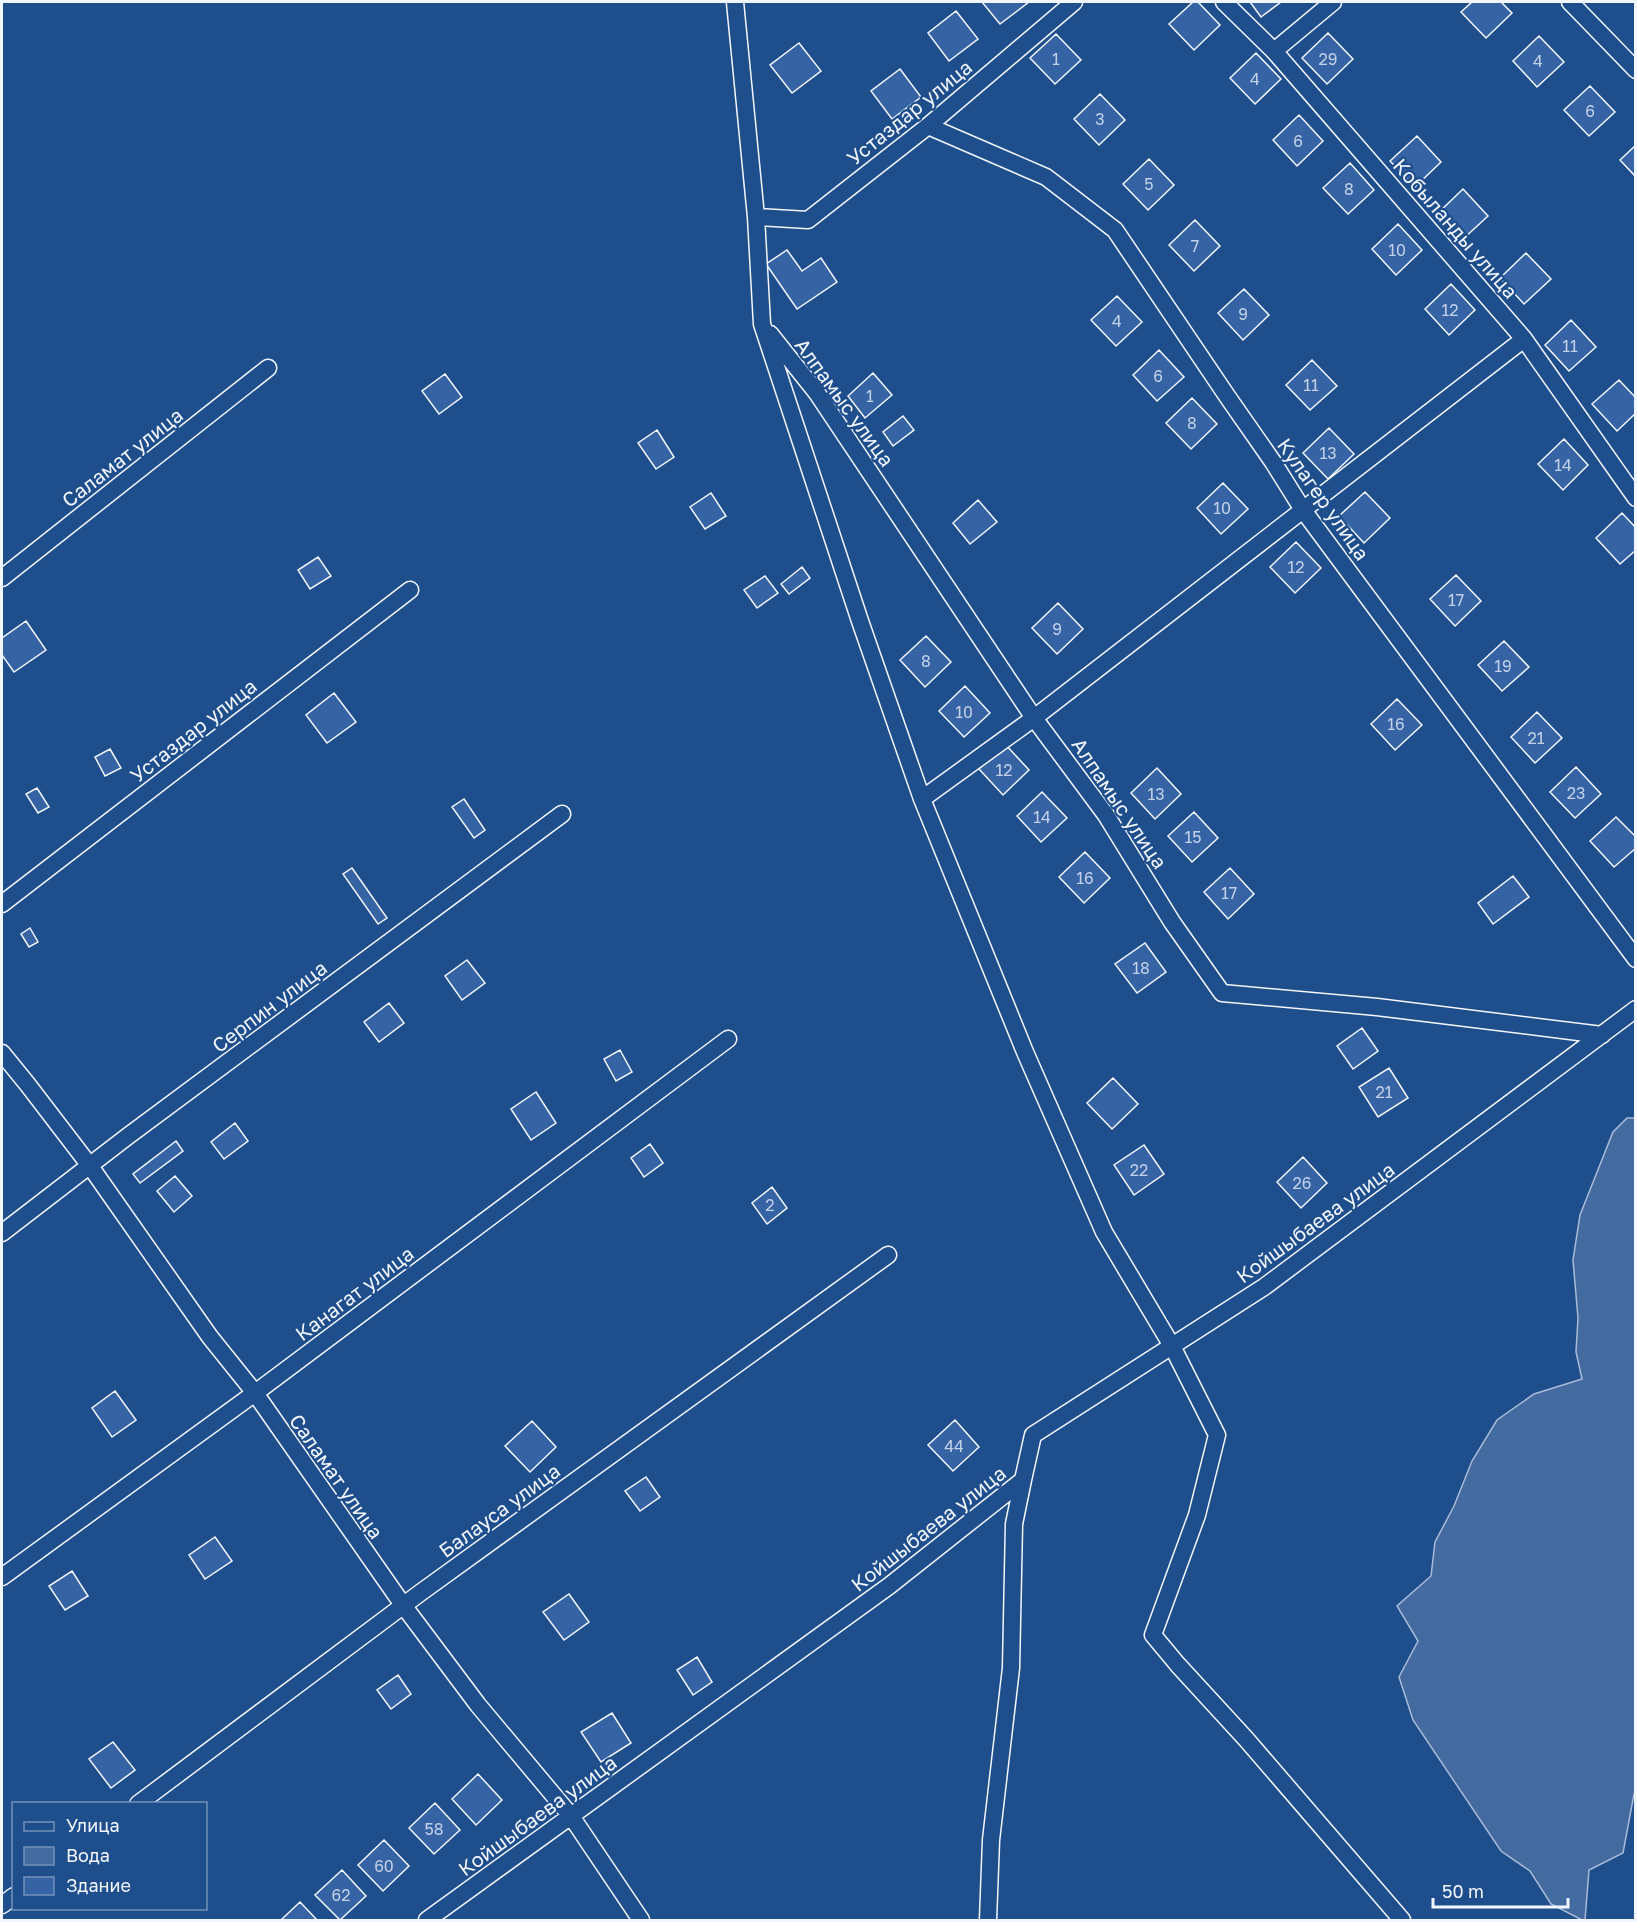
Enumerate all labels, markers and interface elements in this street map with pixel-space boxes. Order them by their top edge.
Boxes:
house number: 1 [1052,49,1060,69]
house number: 29 [1319,49,1337,69]
house number: 4 [1533,51,1543,71]
street label: Устаздар улица [842,54,976,170]
house number: 4 [1250,69,1260,89]
house number: 6 [1585,101,1595,121]
house number: 3 [1095,109,1105,129]
house number: 6 [1293,131,1303,151]
street label: Кобыланды улица [1389,153,1523,303]
house number: 5 [1144,174,1154,194]
house number: 8 [1344,179,1354,199]
house number: 7 [1191,236,1199,256]
house number: 10 [1388,240,1406,260]
house number: 12 [1441,300,1459,320]
house number: 9 [1238,304,1248,324]
house number: 4 [1112,311,1122,331]
street label: Алпамыс улица [791,333,899,471]
house number: 11 [1562,336,1578,356]
house number: 6 [1153,366,1163,386]
house number: 11 [1303,375,1319,395]
house number: 1 [866,386,874,406]
street label: Саламат улица [57,402,187,512]
house number: 8 [1187,413,1197,433]
street label: Кулагер улица [1273,433,1375,565]
house number: 13 [1319,443,1337,463]
house number: 14 [1554,455,1572,475]
house number: 10 [1213,498,1231,518]
house number: 12 [1287,557,1305,577]
house number: 17 [1448,590,1464,610]
house number: 9 [1052,619,1062,639]
house number: 8 [921,651,931,671]
house number: 19 [1494,656,1512,676]
street label: Устаздар улица [125,673,261,787]
house number: 10 [955,702,973,722]
house number: 16 [1387,714,1405,734]
house number: 21 [1527,728,1545,748]
street label: Алпамыс улица [1067,733,1173,873]
house number: 12 [995,760,1013,780]
house number: 23 [1567,783,1585,803]
house number: 13 [1147,784,1165,804]
house number: 14 [1033,807,1051,827]
house number: 15 [1184,827,1202,847]
house number: 16 [1076,868,1094,888]
house number: 17 [1221,883,1237,903]
street label: Серпин улица [207,955,331,1057]
house number: 18 [1132,958,1150,978]
house number: 21 [1375,1082,1393,1102]
street label: Койшыбаева улица [1231,1157,1399,1287]
house number: 22 [1130,1160,1148,1180]
house number: 26 [1293,1173,1311,1193]
house number: 2 [765,1195,775,1215]
street label: Канагат улица [290,1241,418,1345]
street label: Саламат улица [285,1409,389,1543]
house number: 44 [944,1436,964,1456]
street label: Балауса улица [434,1458,564,1562]
street label: Койшыбаева улица [846,1460,1010,1596]
street label: Койшыбаева улица [453,1750,621,1880]
legend [12,1802,207,1910]
text: Улица [66,1814,120,1836]
house number: 58 [424,1819,444,1839]
text: Вода [66,1844,110,1866]
house number: 60 [374,1856,394,1876]
scale bar [1433,1871,1568,1909]
text: Здание [66,1874,131,1896]
text: 50 m [1442,1880,1484,1902]
house number: 62 [332,1885,350,1905]

